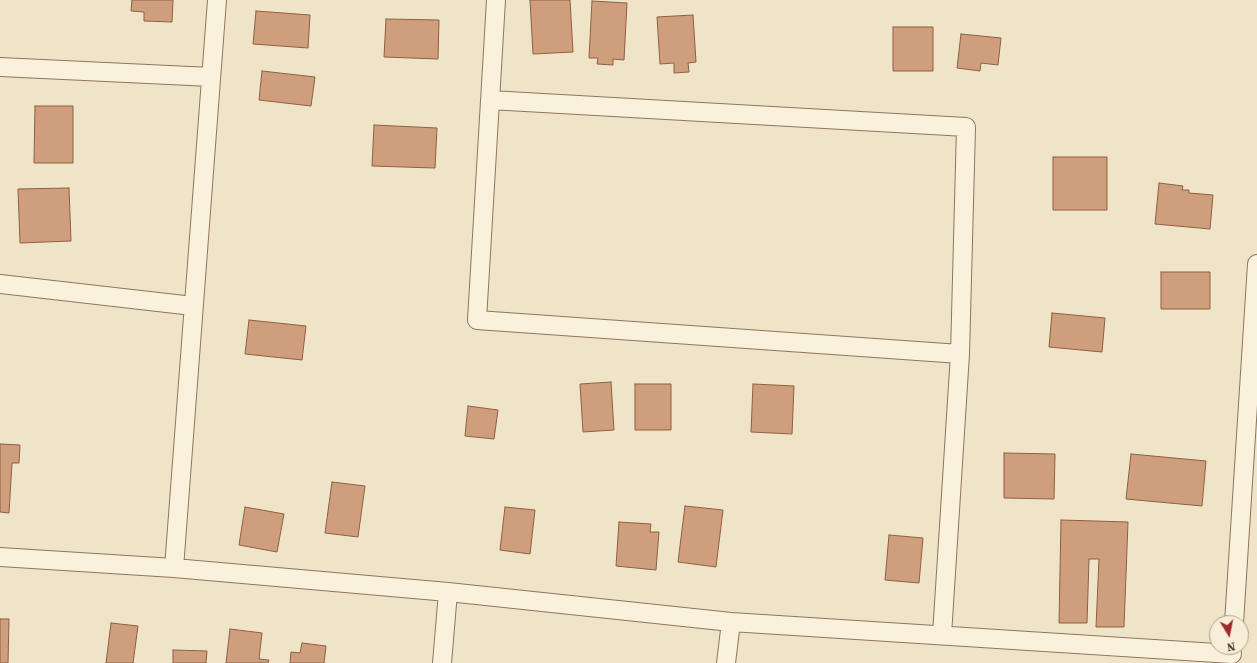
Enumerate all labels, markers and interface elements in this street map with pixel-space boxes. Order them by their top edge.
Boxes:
north arrow [1209,615,1249,655]
text: N [1226,638,1236,654]

